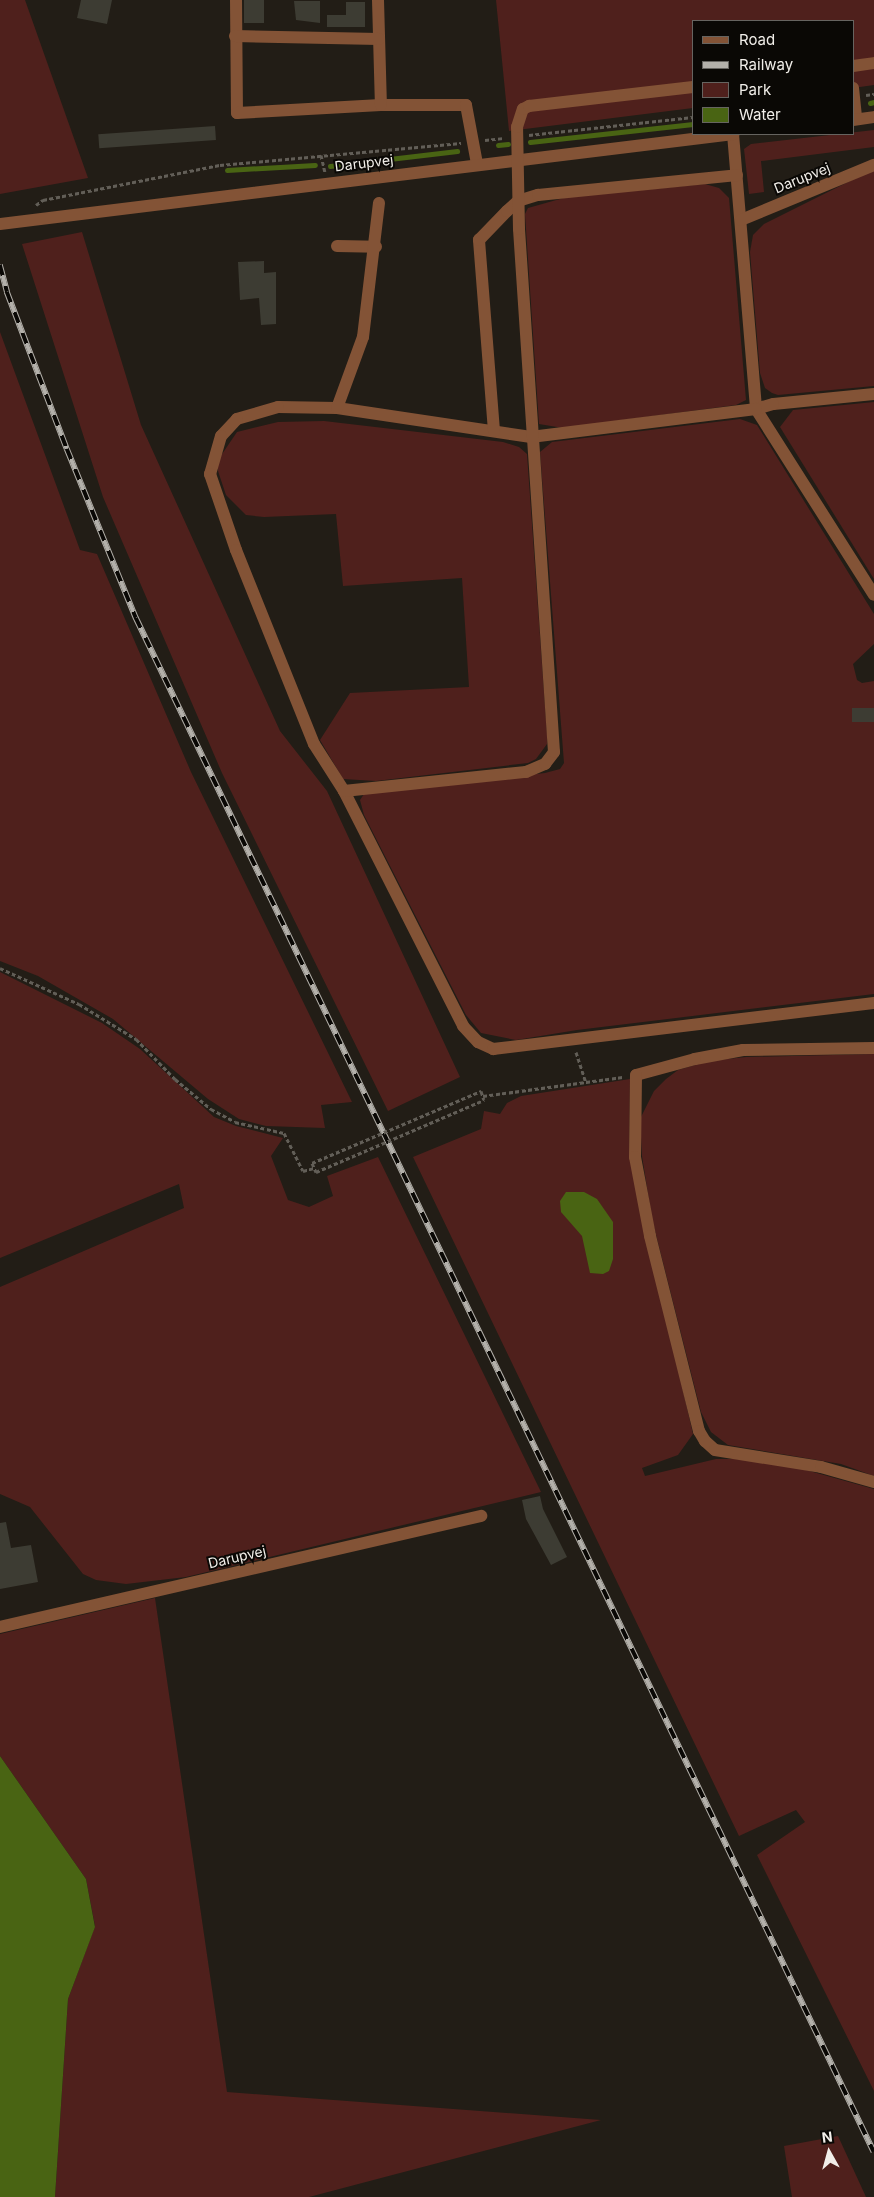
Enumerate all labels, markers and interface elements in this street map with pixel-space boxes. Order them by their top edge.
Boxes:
legend [692,20,854,135]
text: Road [739,30,775,49]
text: Railway [739,55,793,74]
text: Park [739,80,771,99]
text: Water [739,105,781,124]
street label: Darupvej [334,151,394,175]
street label: Darupvej [772,159,832,197]
street label: Darupvej [206,1542,268,1572]
north arrow [804,2127,854,2177]
text: N [821,2128,833,2146]

